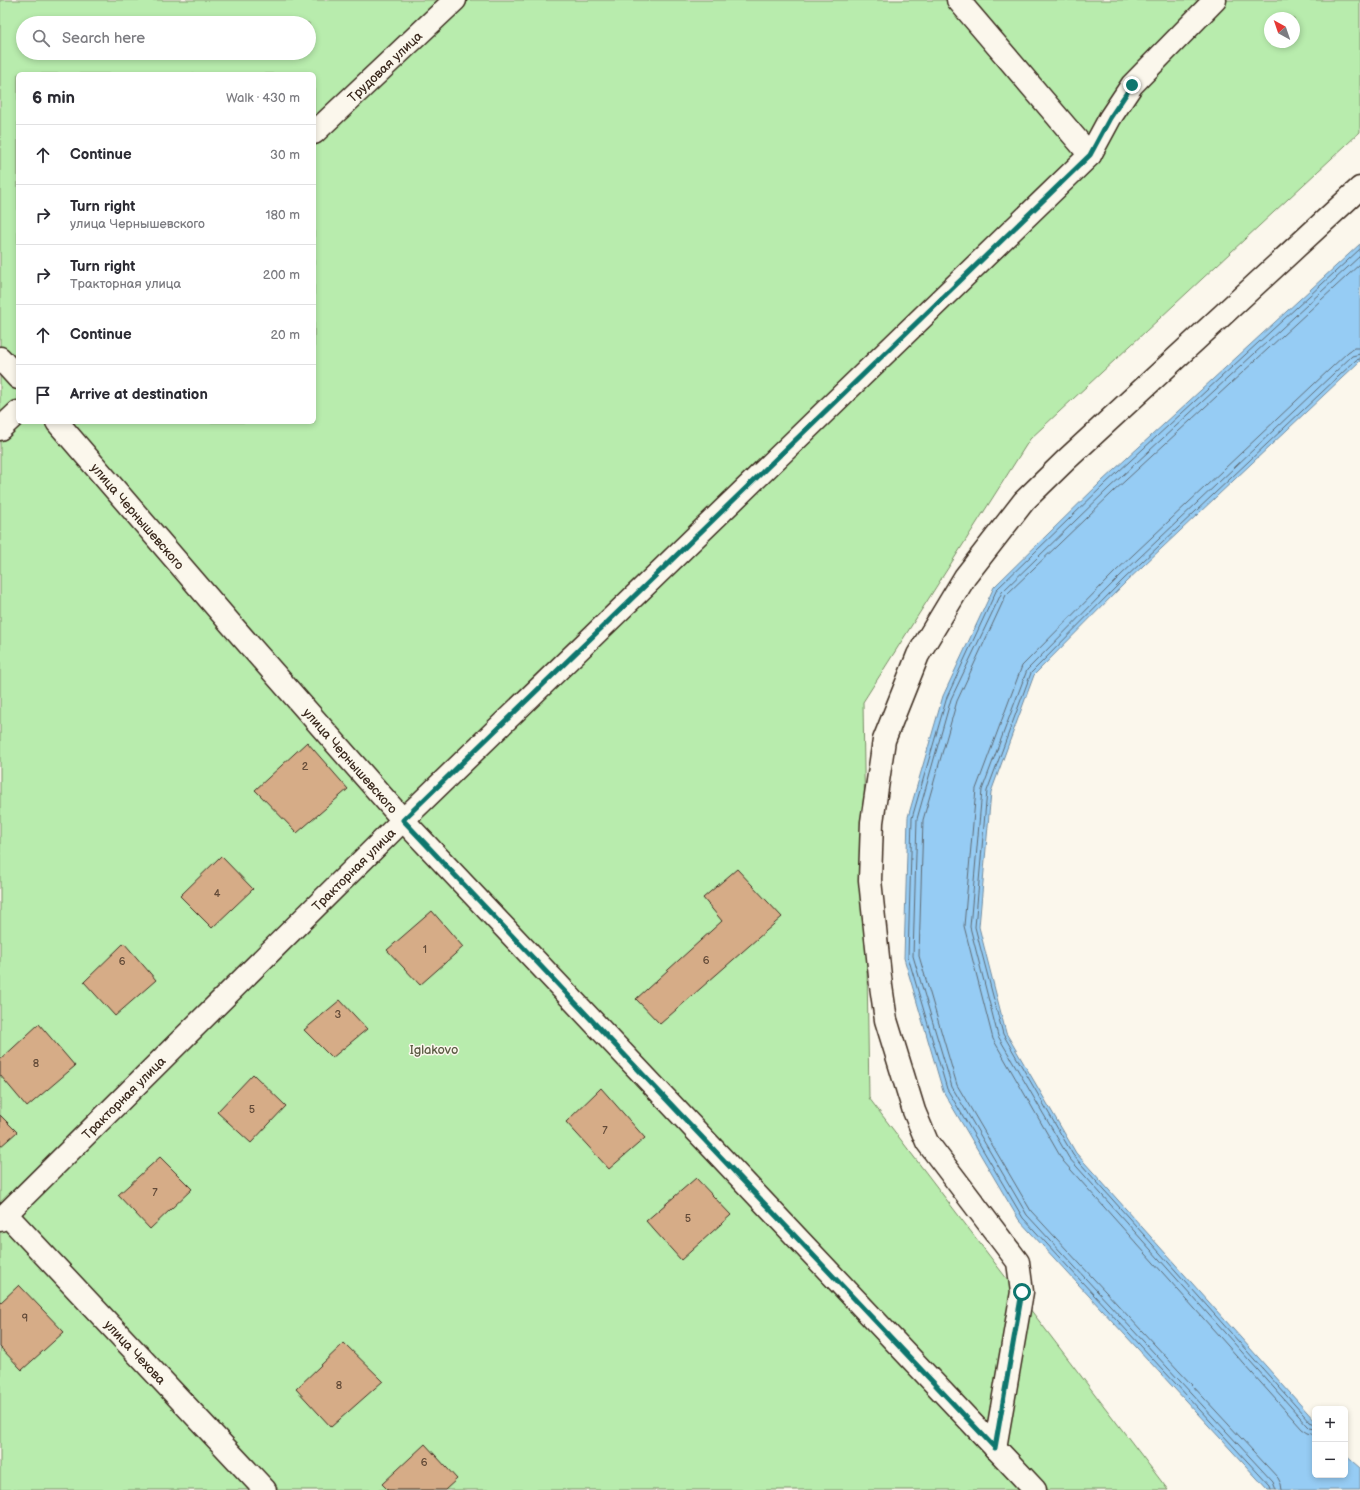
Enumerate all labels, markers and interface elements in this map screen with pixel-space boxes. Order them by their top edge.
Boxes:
north arrow [1264,12,1300,48]
search box [16,16,316,60]
icon: search [30,27,52,49]
street label: Трудовая улица [345,28,426,106]
text: Search here [62,29,145,48]
route end [1123,76,1141,94]
text: 6 min [32,88,75,108]
text: Walk · 430 m [226,90,300,106]
icon: ahead [32,144,54,166]
text: Continue [70,145,132,164]
text: 30 m [270,147,300,163]
text: Turn right [70,197,135,216]
icon: right [32,204,54,226]
text: 180 m [265,207,300,223]
text: улица Чернышевского [70,216,205,232]
text: Turn right [70,257,135,276]
icon: right [32,264,54,286]
text: 200 m [263,267,300,283]
text: Тракторная улица [70,276,181,292]
icon: ahead [32,324,54,346]
text: Continue [70,325,132,344]
text: 20 m [270,327,300,343]
icon: arrive [32,384,54,406]
text: Arrive at destination [70,385,208,404]
street label: улица Чернышевского [87,460,187,573]
street label: улица Чернышевского [299,705,401,817]
house number: 2 [302,760,309,773]
street label: Тракторная улица [309,825,399,915]
house number: 4 [214,887,221,900]
house number: 1 [423,943,427,956]
house number: 6 [703,954,710,967]
house number: 6 [119,955,126,968]
house number: 3 [335,1008,342,1021]
park label: Iglakovo [410,1042,458,1058]
street label: Тракторная улица [79,1053,170,1143]
house number: 8 [33,1057,39,1070]
house number: 5 [249,1103,255,1116]
house number: 7 [602,1124,608,1137]
house number: 7 [152,1186,158,1199]
house number: 5 [685,1212,691,1225]
route start [1013,1283,1031,1301]
house number: 9 [22,1312,28,1325]
street label: улица Чехова [101,1317,169,1388]
house number: 8 [336,1379,342,1392]
map controls [1312,1406,1348,1478]
button: + [1312,1406,1348,1442]
button: − [1312,1442,1348,1478]
house number: 6 [421,1456,428,1469]

